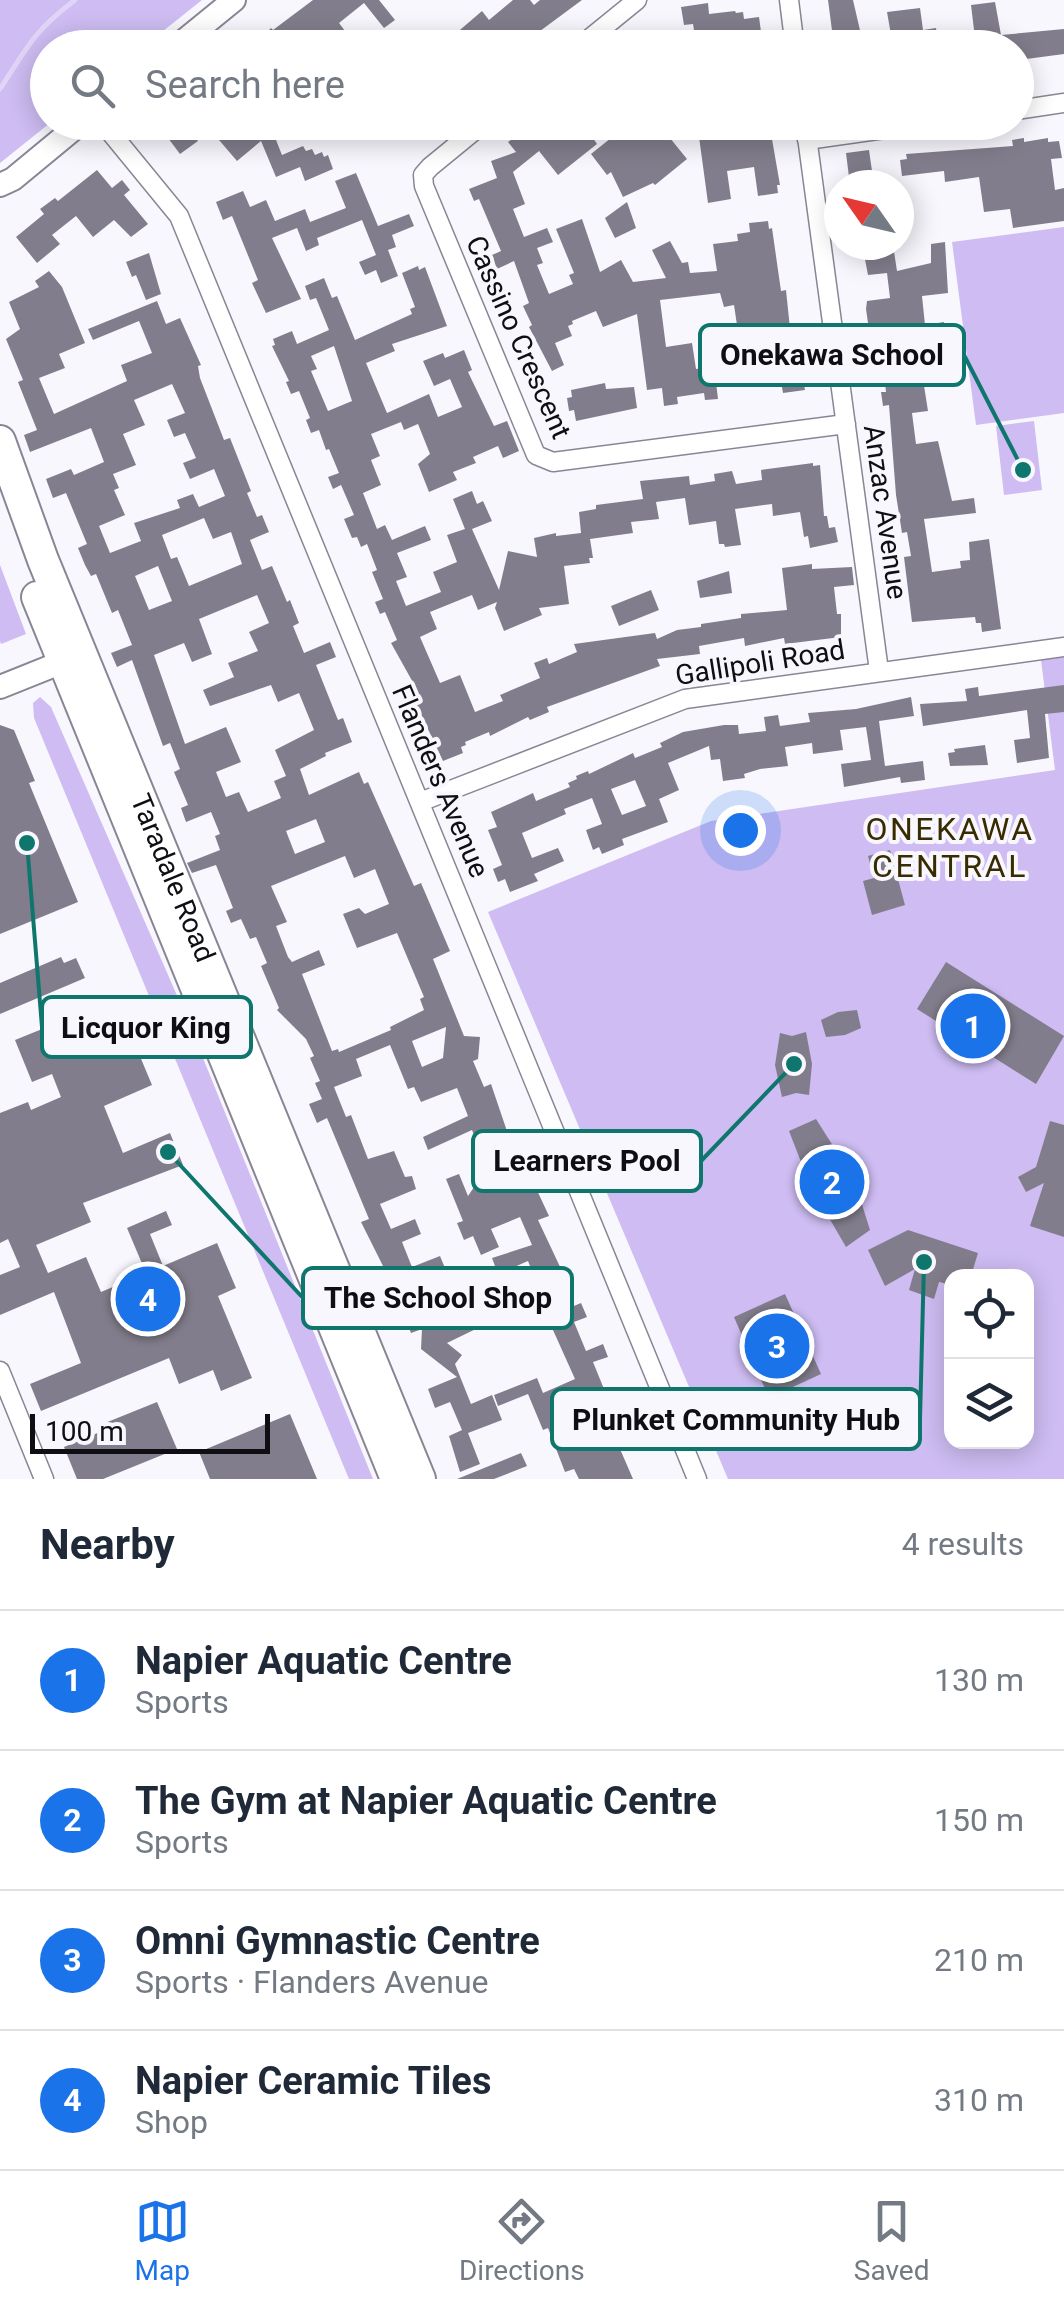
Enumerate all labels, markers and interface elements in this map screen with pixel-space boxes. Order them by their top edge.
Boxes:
search box [30,30,1034,140]
icon: search [65,58,120,113]
text: Search here [145,63,345,107]
north arrow [824,170,914,260]
street label: Cassino Crescent [459,231,578,444]
callout: Onekawa School [700,325,964,385]
text: Onekawa School [720,337,944,372]
street label: Anzac Avenue [857,423,914,602]
street label: Gallipoli Road [673,633,847,692]
street label: Flanders Avenue [385,680,496,882]
street label: Taradale Road [124,789,222,967]
your location [715,805,766,856]
district label: ONEKAWA CENTRAL [866,810,1035,885]
pin: 1 [940,988,1006,1064]
callout: Licquor King [42,997,251,1057]
text: Licquor King [61,1010,231,1045]
callout: Learners Pool [473,1131,701,1191]
text: Learners Pool [493,1143,681,1178]
pin: 2 [800,1144,864,1220]
pin: 4 [116,1262,180,1336]
callout: The School Shop [303,1268,572,1328]
map controls [944,1269,1034,1449]
button: locate [944,1269,1034,1359]
text: The School Shop [324,1280,552,1315]
pin: 3 [744,1308,810,1384]
button: layers [944,1359,1034,1449]
callout: Plunket Community Hub [552,1389,920,1449]
text: Plunket Community Hub [572,1402,900,1437]
scale bar [30,1409,270,1454]
text: 100 m [45,1415,124,1448]
text: Nearby [40,1520,175,1569]
text: 4 results [902,1525,1024,1563]
text: Napier Aquatic Centre [135,1639,512,1683]
text: 1 [63,1661,82,1699]
text: 130 m [934,1661,1024,1699]
text: Sports [135,1683,229,1721]
text: The Gym at Napier Aquatic Centre [135,1779,717,1823]
text: 2 [63,1801,82,1839]
text: 150 m [934,1801,1024,1839]
text: Sports [135,1823,229,1861]
text: Omni Gymnastic Centre [135,1919,540,1963]
text: 3 [63,1941,82,1979]
text: 210 m [934,1941,1024,1979]
text: Sports · Flanders Avenue [135,1963,489,2001]
text: Napier Ceramic Tiles [135,2059,491,2103]
text: 4 [63,2081,82,2119]
text: 310 m [934,2081,1024,2119]
text: Shop [135,2103,208,2141]
tab: Map [135,2194,190,2287]
tab: Directions [459,2194,585,2287]
tab: Saved [854,2194,929,2287]

